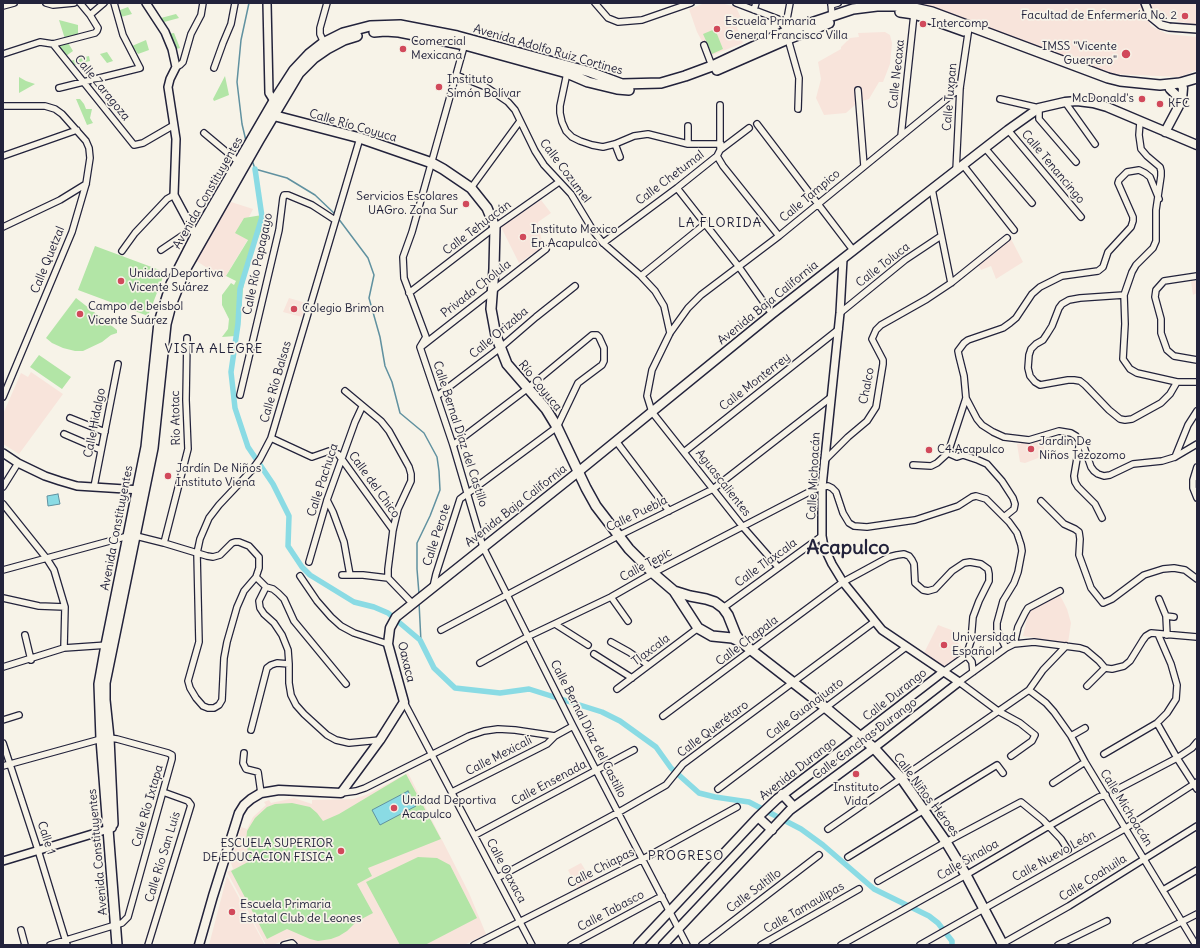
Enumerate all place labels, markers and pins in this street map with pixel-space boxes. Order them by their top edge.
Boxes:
place label: Facultad de Enfermería No. 2 [1021,9,1177,23]
marker: Facultad de Enfermería No. 2 [1180,11,1190,21]
place label: Escuela Primaria General Francisco Villa [725,15,848,43]
place label: Intercomp [931,17,988,31]
marker: Intercomp [918,19,928,29]
marker: Escuela Primaria General Francisco Villa [712,24,722,34]
place label: Comercial Mexicana [411,35,466,63]
place label: IMSS "Vicente Guerrero" [1042,40,1117,68]
marker: Comercial Mexicana [398,44,408,54]
marker: IMSS "Vicente Guerrero" [1120,48,1132,60]
place label: Instituto Simón Bolívar [447,73,521,101]
marker: Instituto Simón Bolívar [434,82,444,92]
place label: McDonald's [1072,92,1134,106]
marker: McDonald's [1137,94,1147,104]
place label: KFC [1168,97,1190,111]
marker: KFC [1155,99,1165,109]
place label: Servicios Escolares UAGro. Zona Sur [356,190,458,218]
marker: Servicios Escolares UAGro. Zona Sur [461,199,471,209]
place label: Instituto Mexico En Acapulco [531,223,617,251]
marker: Instituto Mexico En Acapulco [518,232,528,242]
place label: Unidad Deportiva Vicente Suárez [129,267,223,295]
marker: Unidad Deportiva Vicente Suárez [116,276,126,286]
place label: Campo de beisbol Vicente Suárez [88,300,183,328]
place label: Colegio Brimon [302,302,384,316]
marker: Colegio Brimon [289,304,299,314]
marker: Campo de beisbol Vicente Suárez [75,309,85,319]
place label: Jardin De Niños Tezozomo [1039,435,1126,463]
place label: C4 Acapulco [937,443,1005,457]
marker: Jardin De Niños Tezozomo [1026,444,1036,454]
marker: C4 Acapulco [924,445,934,455]
place label: Jardín De Niños Instituto Viena [176,462,261,490]
marker: Jardín De Niños Instituto Viena [163,471,173,481]
place label: Universidad Español [952,631,1016,659]
marker: Universidad Español [939,640,949,650]
marker: Instituto Vida [851,769,861,779]
place label: Instituto Vida [833,781,879,809]
place label: Unidad Deportiva Acapulco [402,794,496,822]
marker: Unidad Deportiva Acapulco [389,803,399,813]
place label: ESCUELA SUPERIOR DE EDUCACION FISICA [203,837,333,865]
marker: ESCUELA SUPERIOR DE EDUCACION FISICA [336,846,346,856]
place label: Escuela Primaria Estatal Club de Leones [240,898,361,926]
marker: Escuela Primaria Estatal Club de Leones [227,907,237,917]

